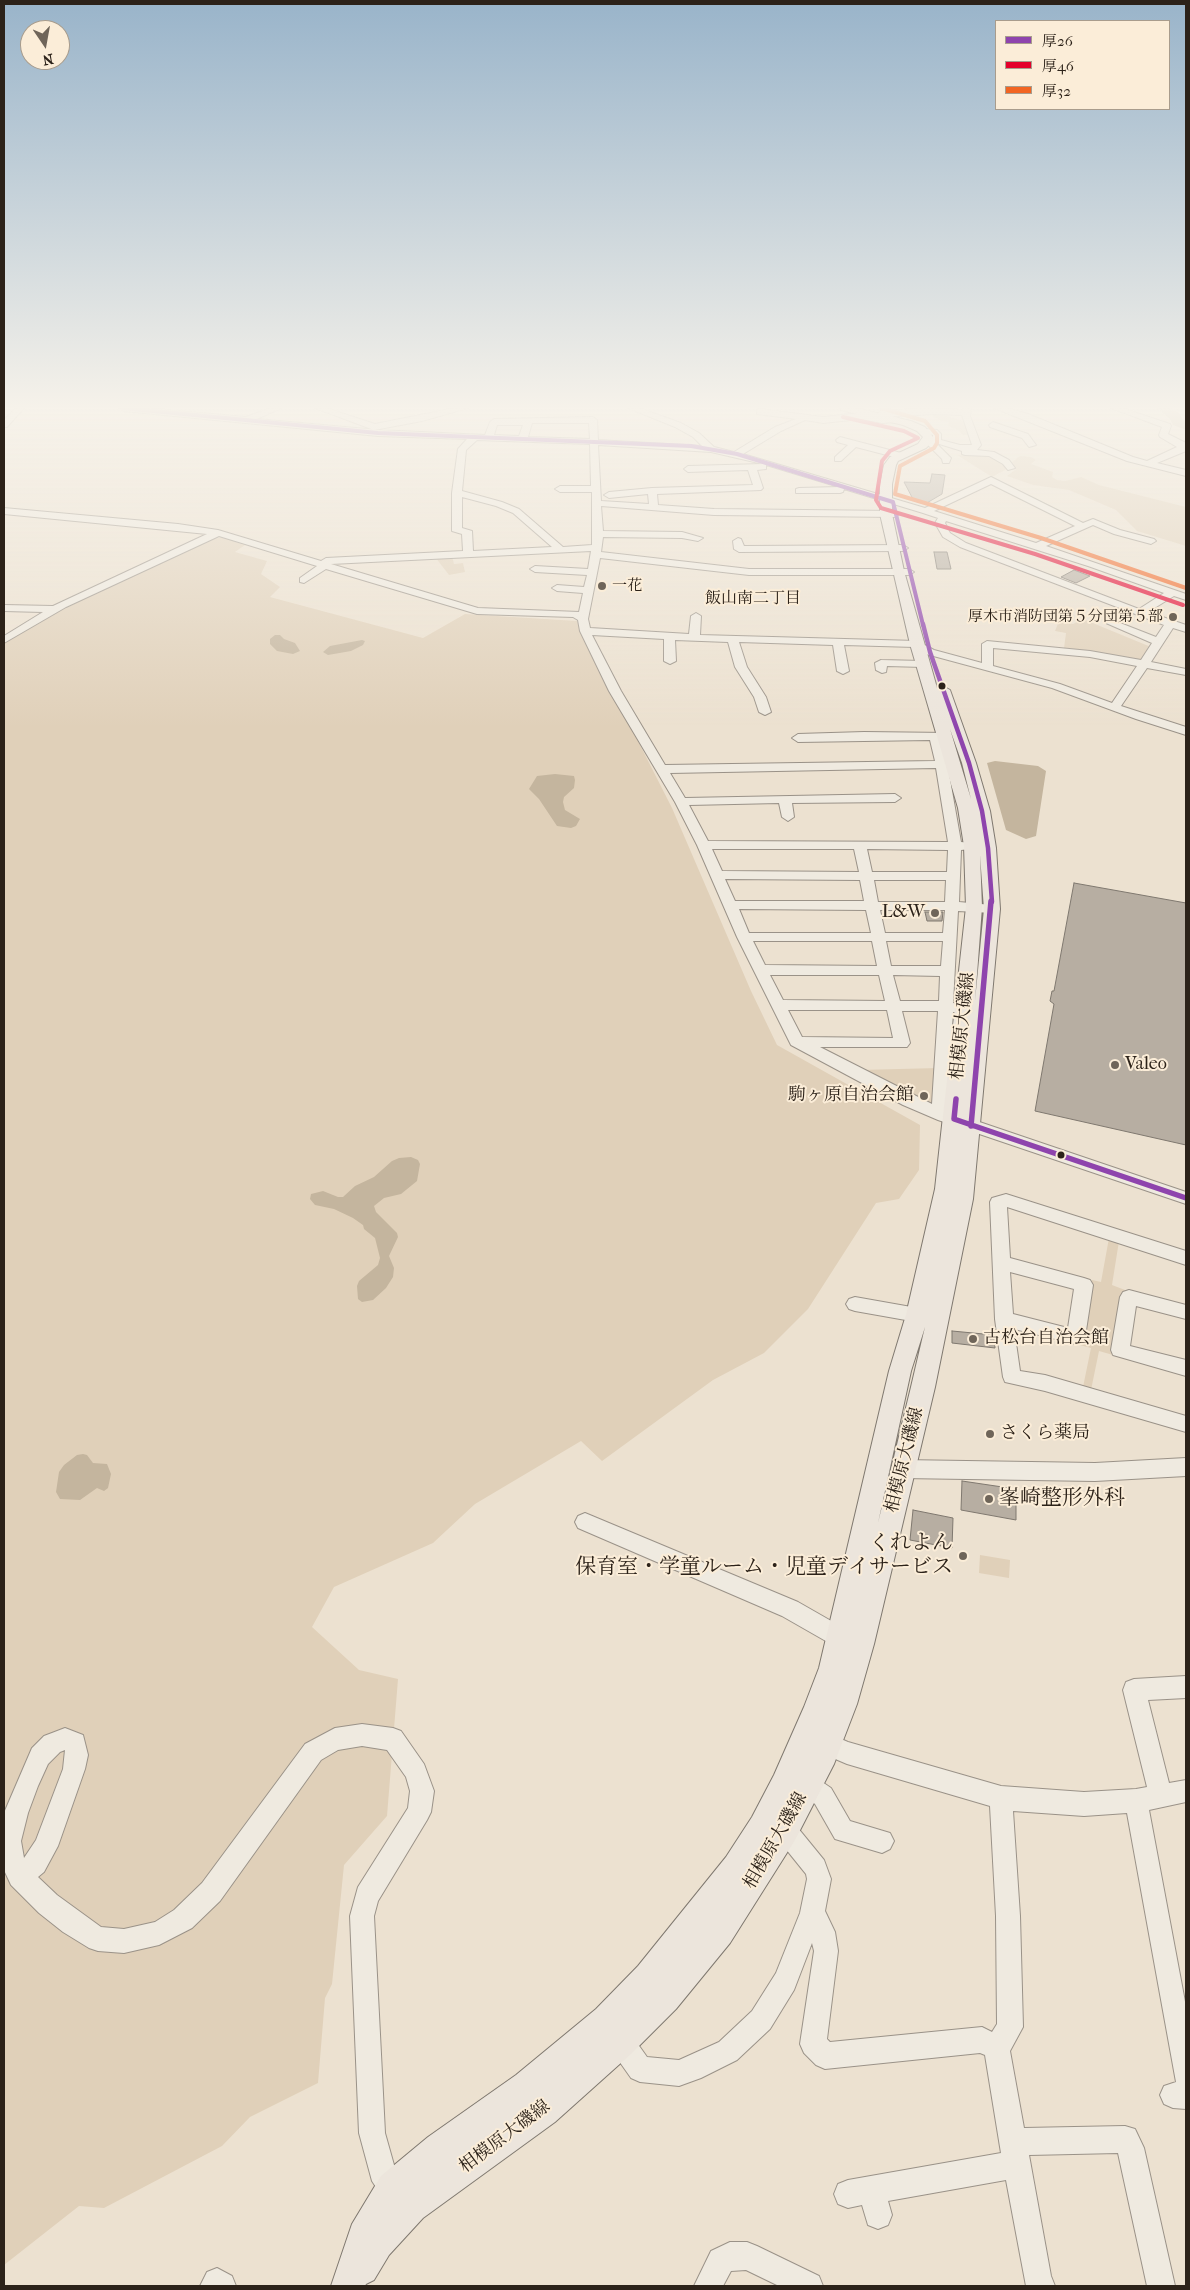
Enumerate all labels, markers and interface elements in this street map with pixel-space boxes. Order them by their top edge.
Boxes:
north arrow [20,20,70,70]
legend [995,20,1170,110]
text: 厚26 [1042,32,1073,50]
text: N [41,50,55,69]
text: 厚46 [1042,57,1074,75]
text: 厚32 [1042,82,1071,100]
place label: 一花 [612,577,642,595]
marker: 一花 [596,580,608,592]
district label: 飯山南二丁目 [705,589,801,609]
place label: 厚木市消防団第５分団第５部 [968,608,1163,626]
marker: 厚木市消防団第５分団第５部 [1167,611,1179,623]
unlabelled marker [937,681,947,691]
place label: L&W [882,902,925,924]
marker: L&W [929,907,941,919]
street label: 相模原大磯線 [947,971,979,1081]
place label: Valeo [1125,1054,1167,1076]
marker: Valeo [1109,1059,1121,1071]
place label: 駒ヶ原自治会館 [788,1085,914,1107]
marker: 駒ヶ原自治会館 [918,1090,930,1102]
unlabelled marker [1056,1150,1066,1160]
place label: 古松台自治会館 [983,1328,1109,1350]
marker: 古松台自治会館 [967,1333,979,1345]
street label: 相模原大磯線 [881,1405,929,1515]
place label: さくら薬局 [1000,1423,1090,1445]
marker: さくら薬局 [984,1428,996,1440]
place label: 峯崎整形外科 [999,1486,1125,1512]
marker: 峯崎整形外科 [983,1493,995,1505]
place label: くれよん 保育室・学童ルーム・児童デイサービス [575,1531,953,1581]
marker: くれよん 保育室・学童ルーム・児童デイサービス [957,1550,969,1562]
street label: 相模原大磯線 [740,1789,812,1893]
street label: 相模原大磯線 [455,2096,555,2178]

